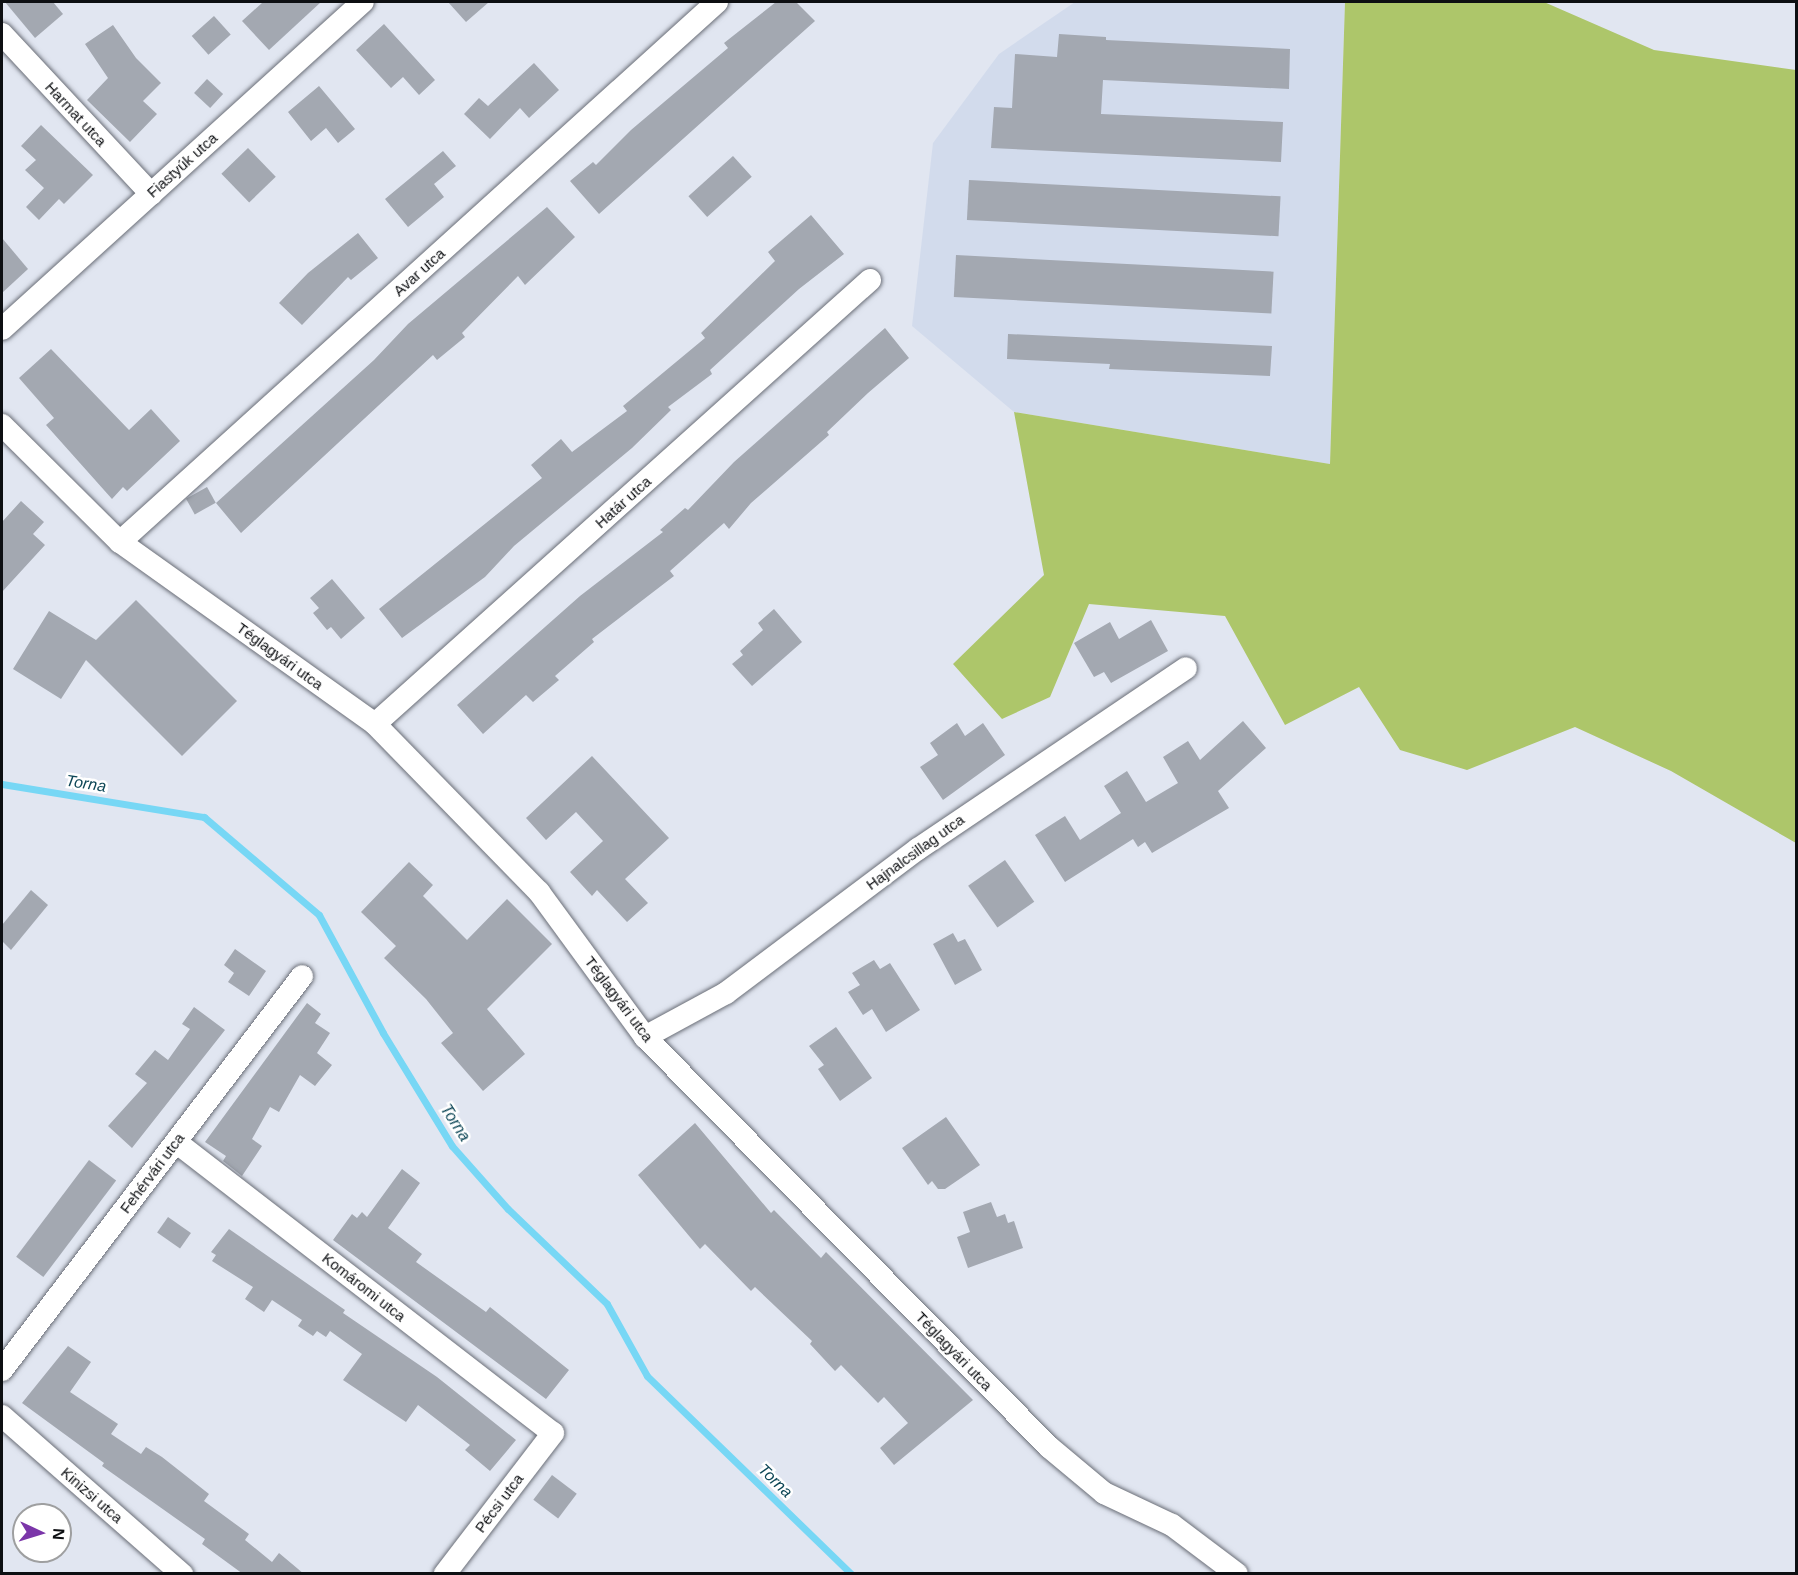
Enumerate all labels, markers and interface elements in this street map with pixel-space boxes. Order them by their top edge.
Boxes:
street label: Harmat utca [42,78,110,150]
street label: Fiastyúk utca [143,129,221,201]
street label: Avar utca [390,244,448,300]
street label: Határ utca [591,472,655,532]
street label: Téglagyári utca [233,619,327,693]
water label: Torna [65,771,107,797]
street label: Hajnalcsillag utca [862,810,968,894]
street label: Téglagyári utca [581,953,657,1045]
water label: Torna [436,1101,474,1145]
street label: Fehérvári utca [116,1129,188,1217]
street label: Komáromi utca [319,1249,409,1325]
street label: Téglagyári utca [912,1308,996,1394]
water label: Torna [754,1460,796,1502]
street label: Kinizsi utca [57,1463,127,1527]
street label: Pécsi utca [471,1470,527,1536]
north arrow [12,1503,72,1563]
text: N [50,1528,67,1541]

